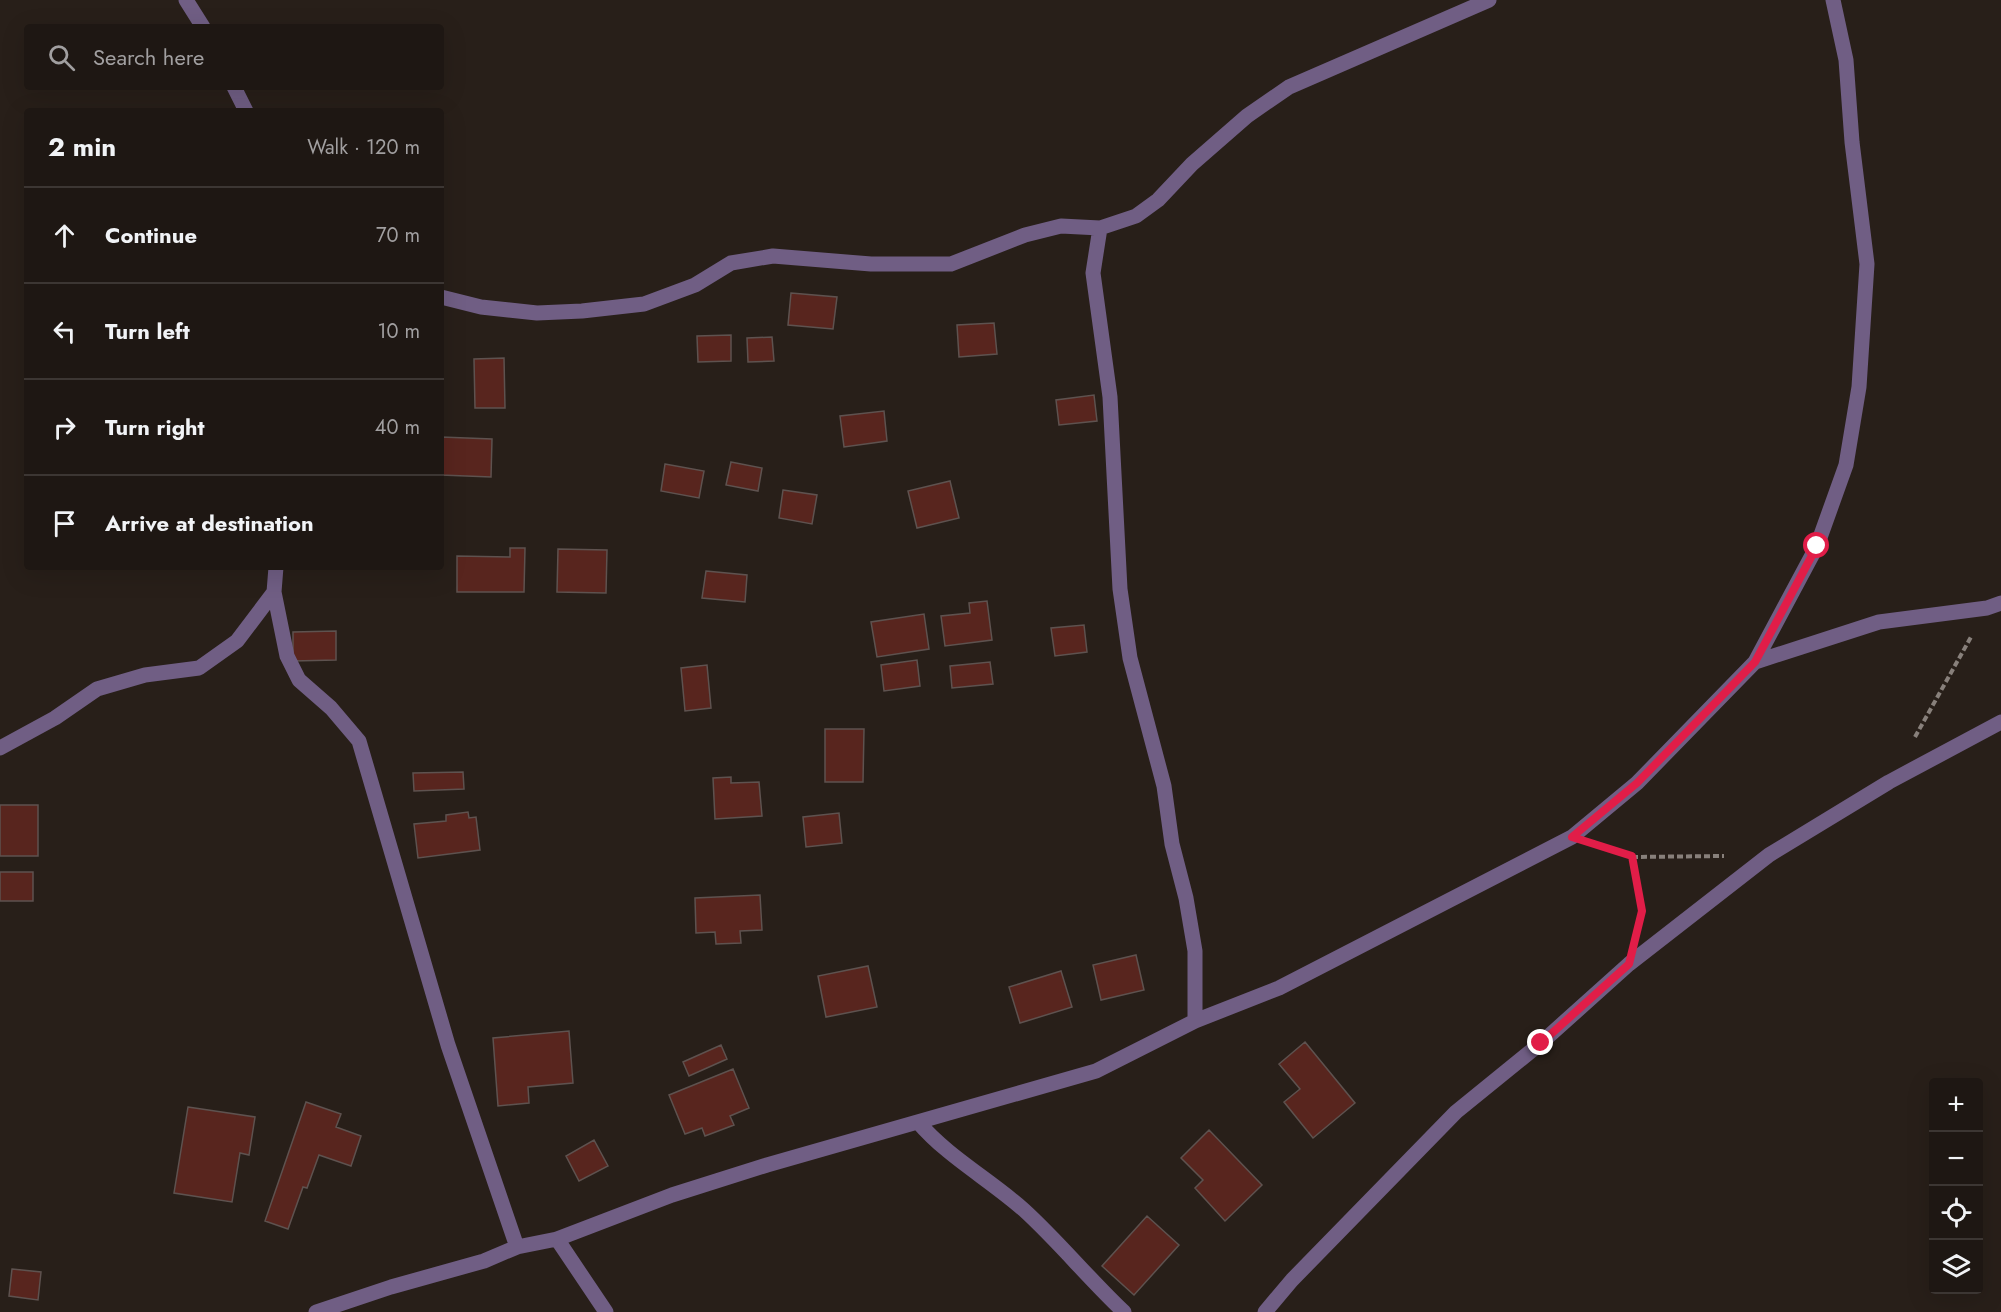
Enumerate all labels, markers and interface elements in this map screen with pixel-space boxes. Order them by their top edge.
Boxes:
search box [24,24,444,90]
icon: search [45,41,78,74]
text: Search here [93,41,204,73]
text: 2 min [48,128,116,166]
text: Walk · 120 m [307,133,420,162]
icon: ahead [48,219,81,252]
text: Continue [105,219,197,251]
text: 70 m [376,221,420,250]
icon: left [48,315,81,348]
text: Turn left [105,315,190,347]
text: 10 m [377,317,420,346]
icon: right [48,411,81,444]
text: Turn right [105,411,205,443]
text: 40 m [375,413,420,442]
icon: arrive [48,507,81,540]
text: Arrive at destination [105,507,314,539]
route start [1803,532,1829,558]
route end [1527,1029,1553,1055]
map controls [1929,1078,1983,1294]
button: + [1929,1078,1983,1132]
button: − [1929,1132,1983,1186]
button: locate [1929,1186,1983,1240]
button: layers [1929,1240,1983,1294]

